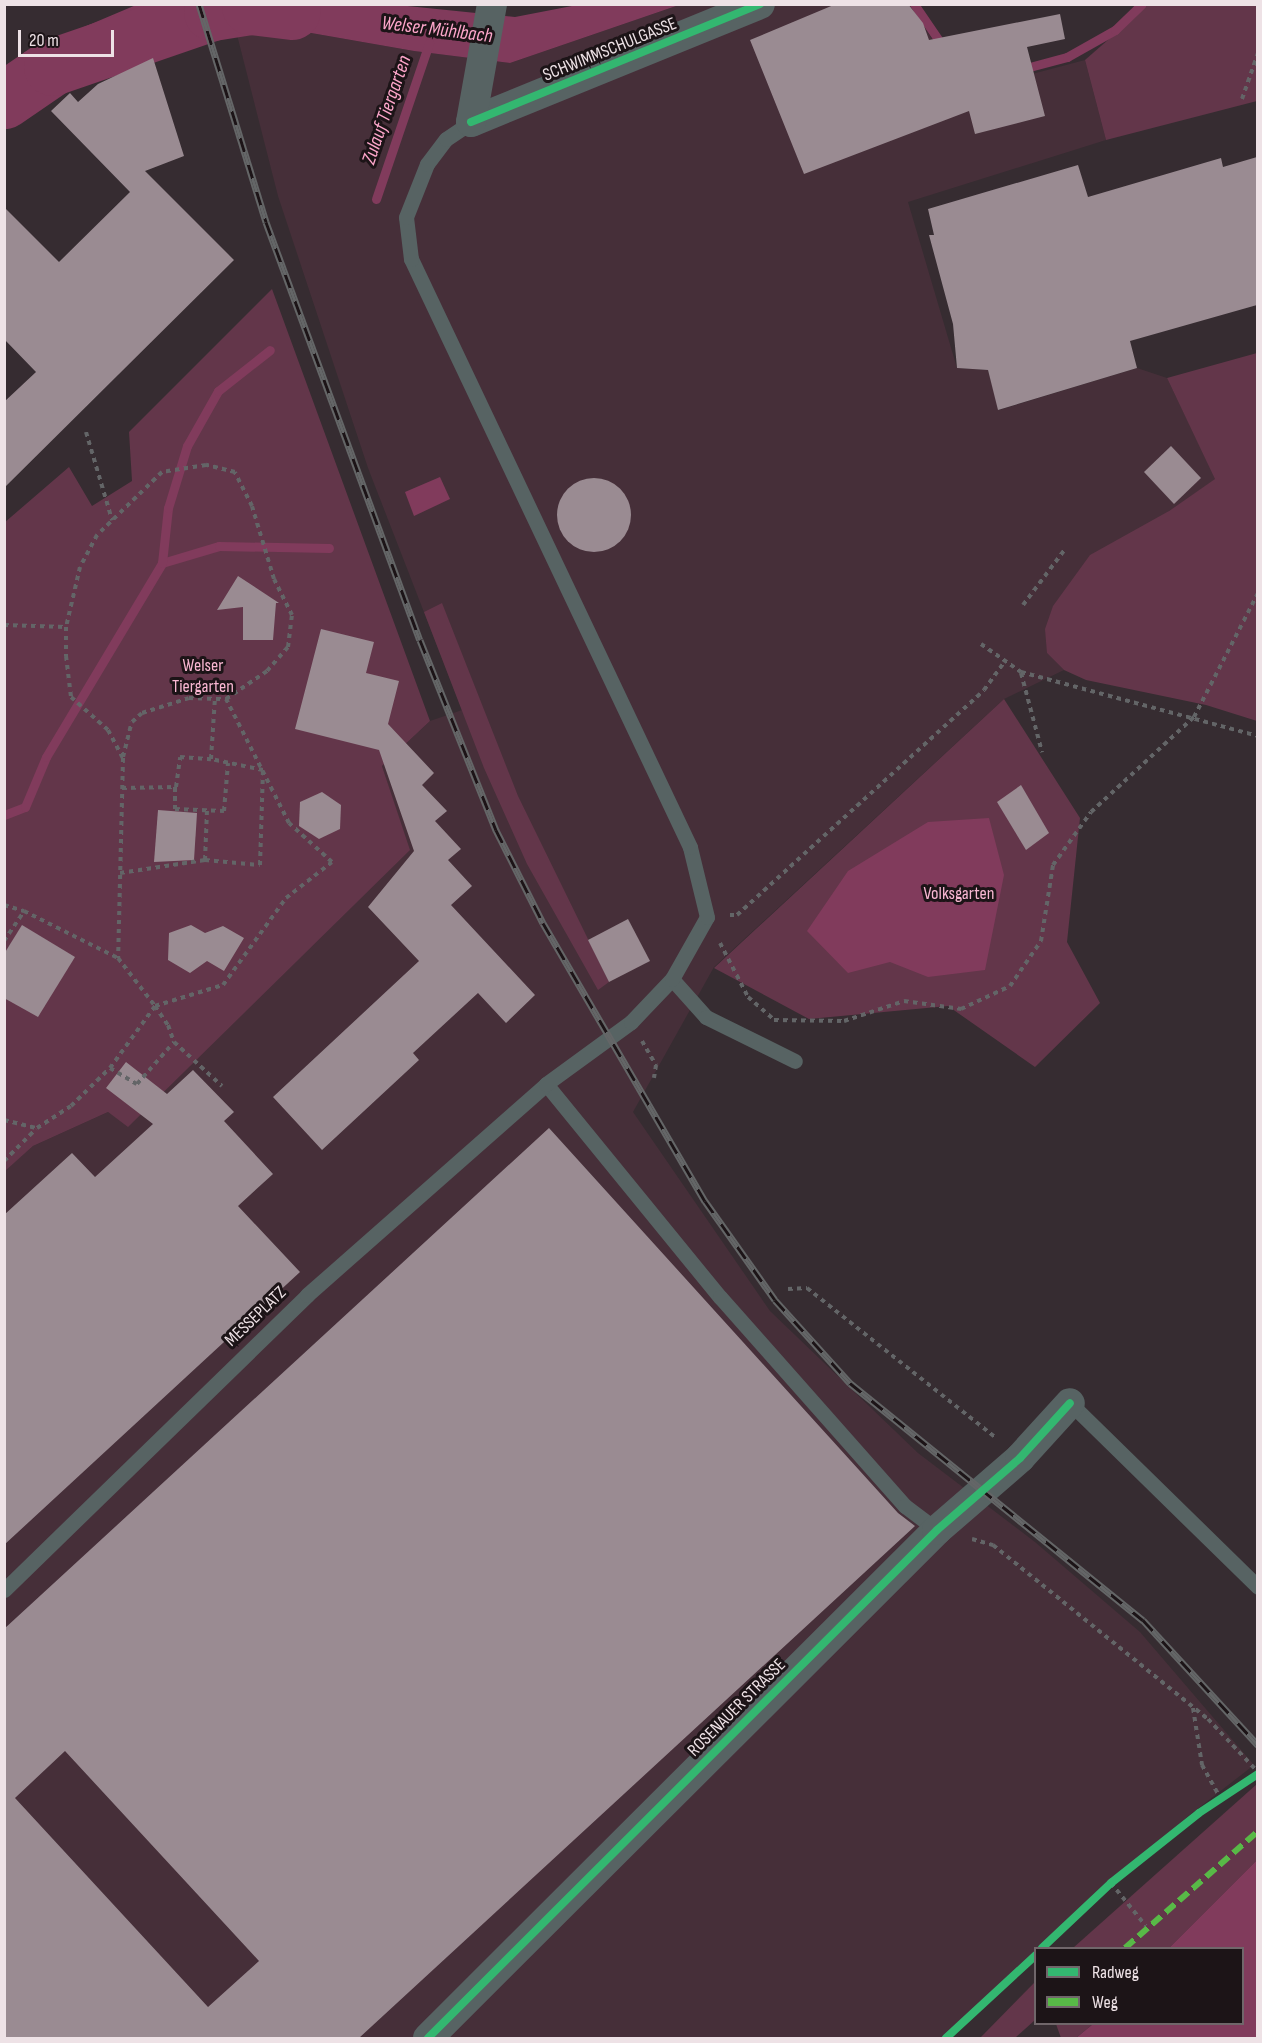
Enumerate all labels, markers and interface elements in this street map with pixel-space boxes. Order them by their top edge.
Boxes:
water label: Welser Mühlbach [380,11,494,49]
street label: SCHWIMMSCHULGASSE [540,13,680,87]
scale bar [21,18,117,56]
text: 20 m [29,30,59,51]
water label: Zulauf Tiergarten [357,52,417,168]
park label: Welser Tiergarten [172,656,234,698]
park label: Volksgarten [924,883,994,905]
street label: MESSEPLATZ [221,1283,291,1351]
street label: ROSENAUER STRASSE [684,1655,790,1761]
legend [1034,1947,1244,2025]
text: Radweg [1092,1962,1139,1983]
text: Weg [1092,1992,1118,2013]

